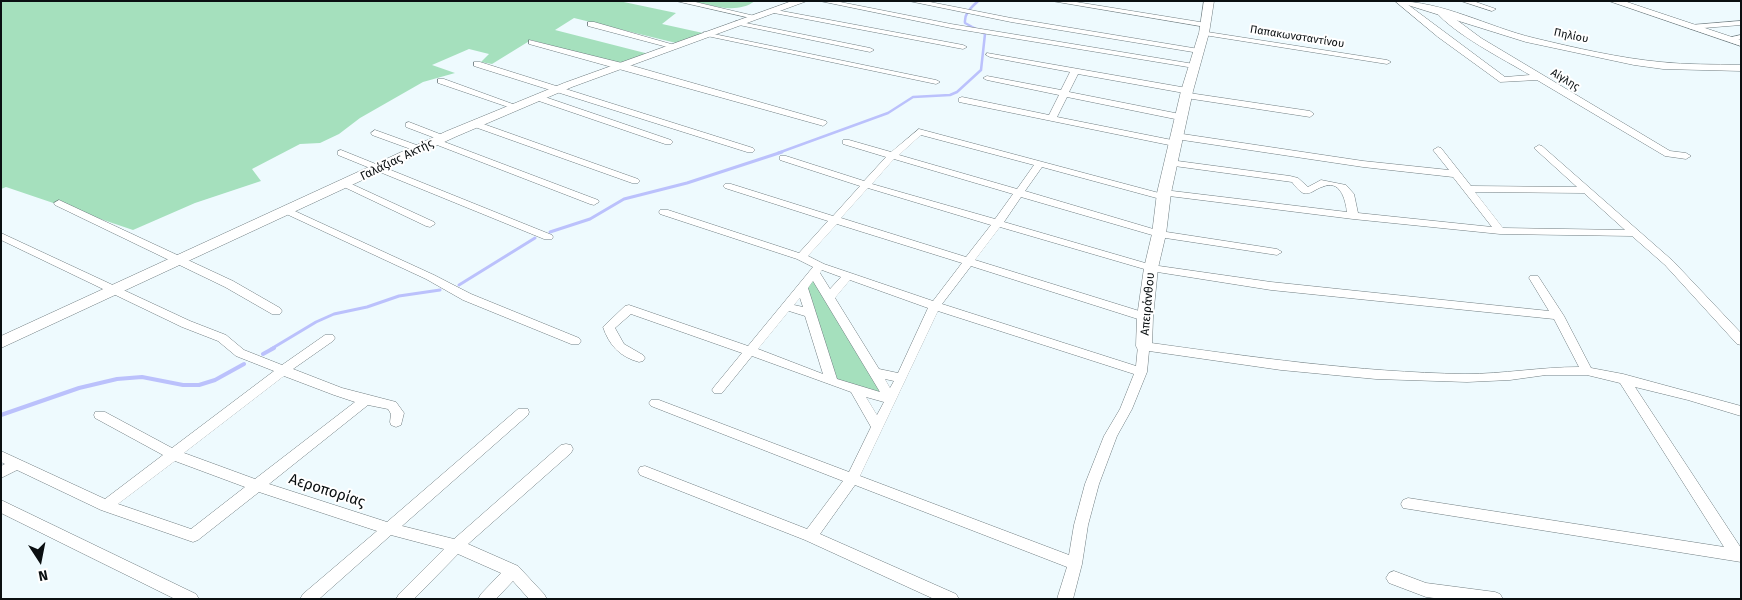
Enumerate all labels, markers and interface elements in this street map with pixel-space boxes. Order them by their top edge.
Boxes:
street label: Παπακωνσταντίνου [1249,23,1345,51]
street label: Πηλίου [1552,26,1590,46]
street label: Αίγλης [1548,66,1582,94]
street label: Γαλάζιας Ακτής [358,136,436,184]
street label: Απειράνθου [1138,272,1158,336]
street label: Αεροπορίας [287,470,367,512]
north arrow [15,535,65,585]
text: N [37,566,49,584]

